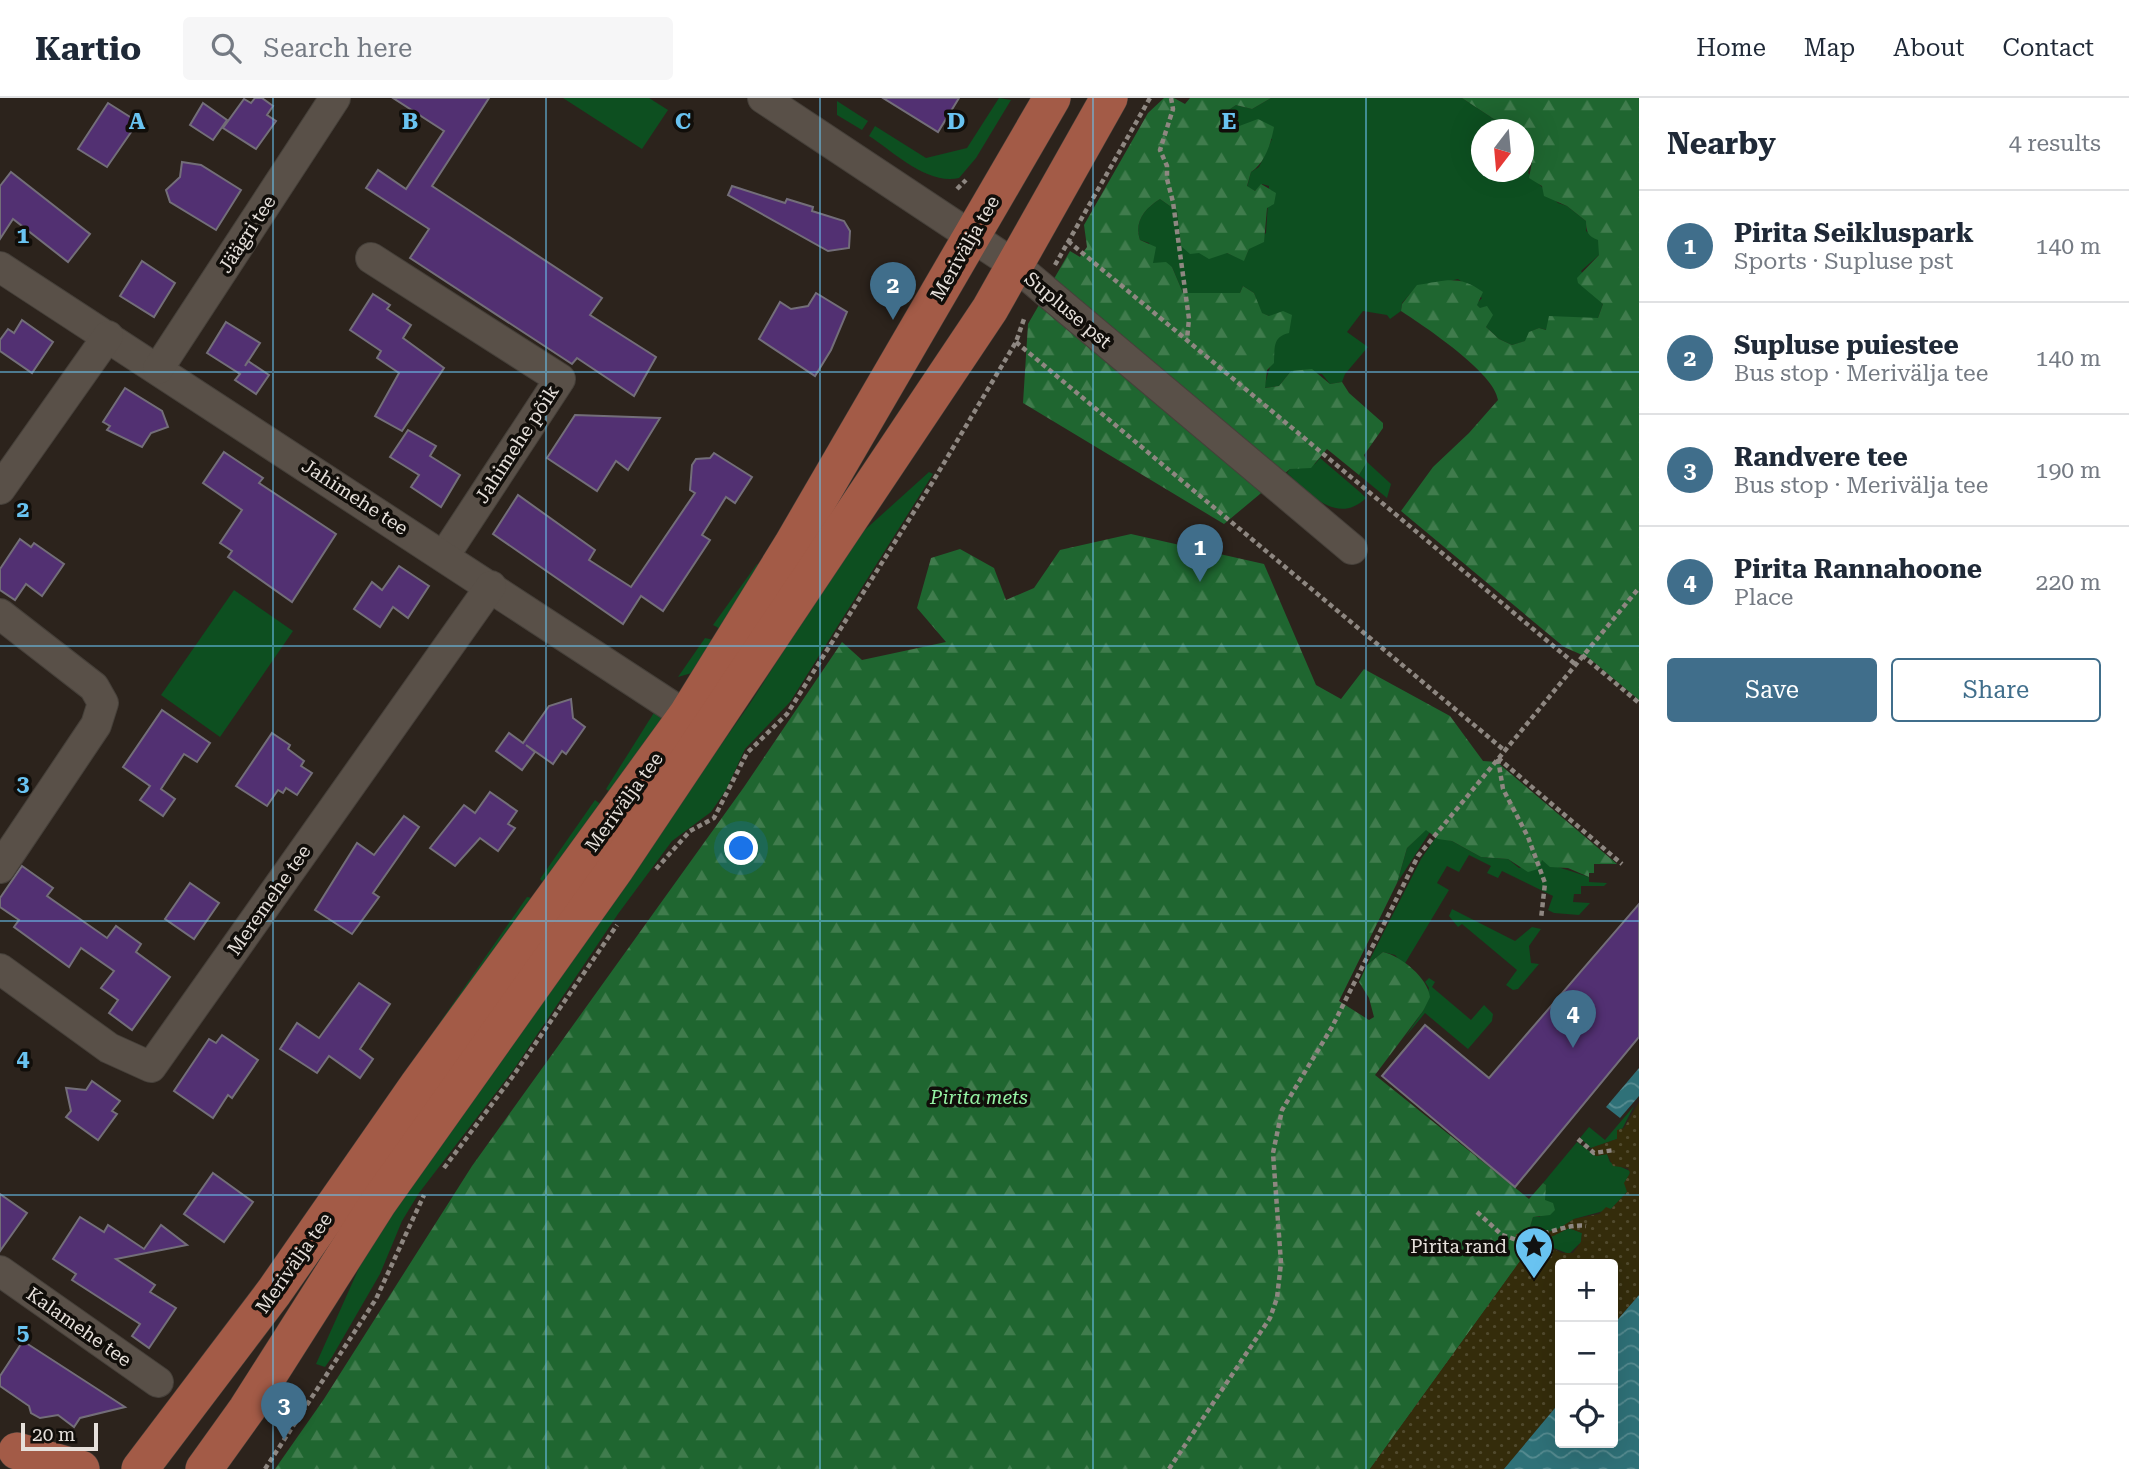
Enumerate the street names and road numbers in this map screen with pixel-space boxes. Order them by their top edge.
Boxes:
street label: Jäägri tee [213,191,281,277]
street label: Merivälja tee [926,191,1004,305]
street label: Supluse pst [1020,267,1116,353]
street label: Jahimehe põik [470,381,564,507]
street label: Jahimehe tee [298,454,412,540]
street label: Merivälja tee [580,748,668,856]
street label: Meremehe tee [222,840,316,960]
street label: Merivälja tee [251,1208,337,1318]
street label: Kalamehe tee [22,1282,136,1372]

